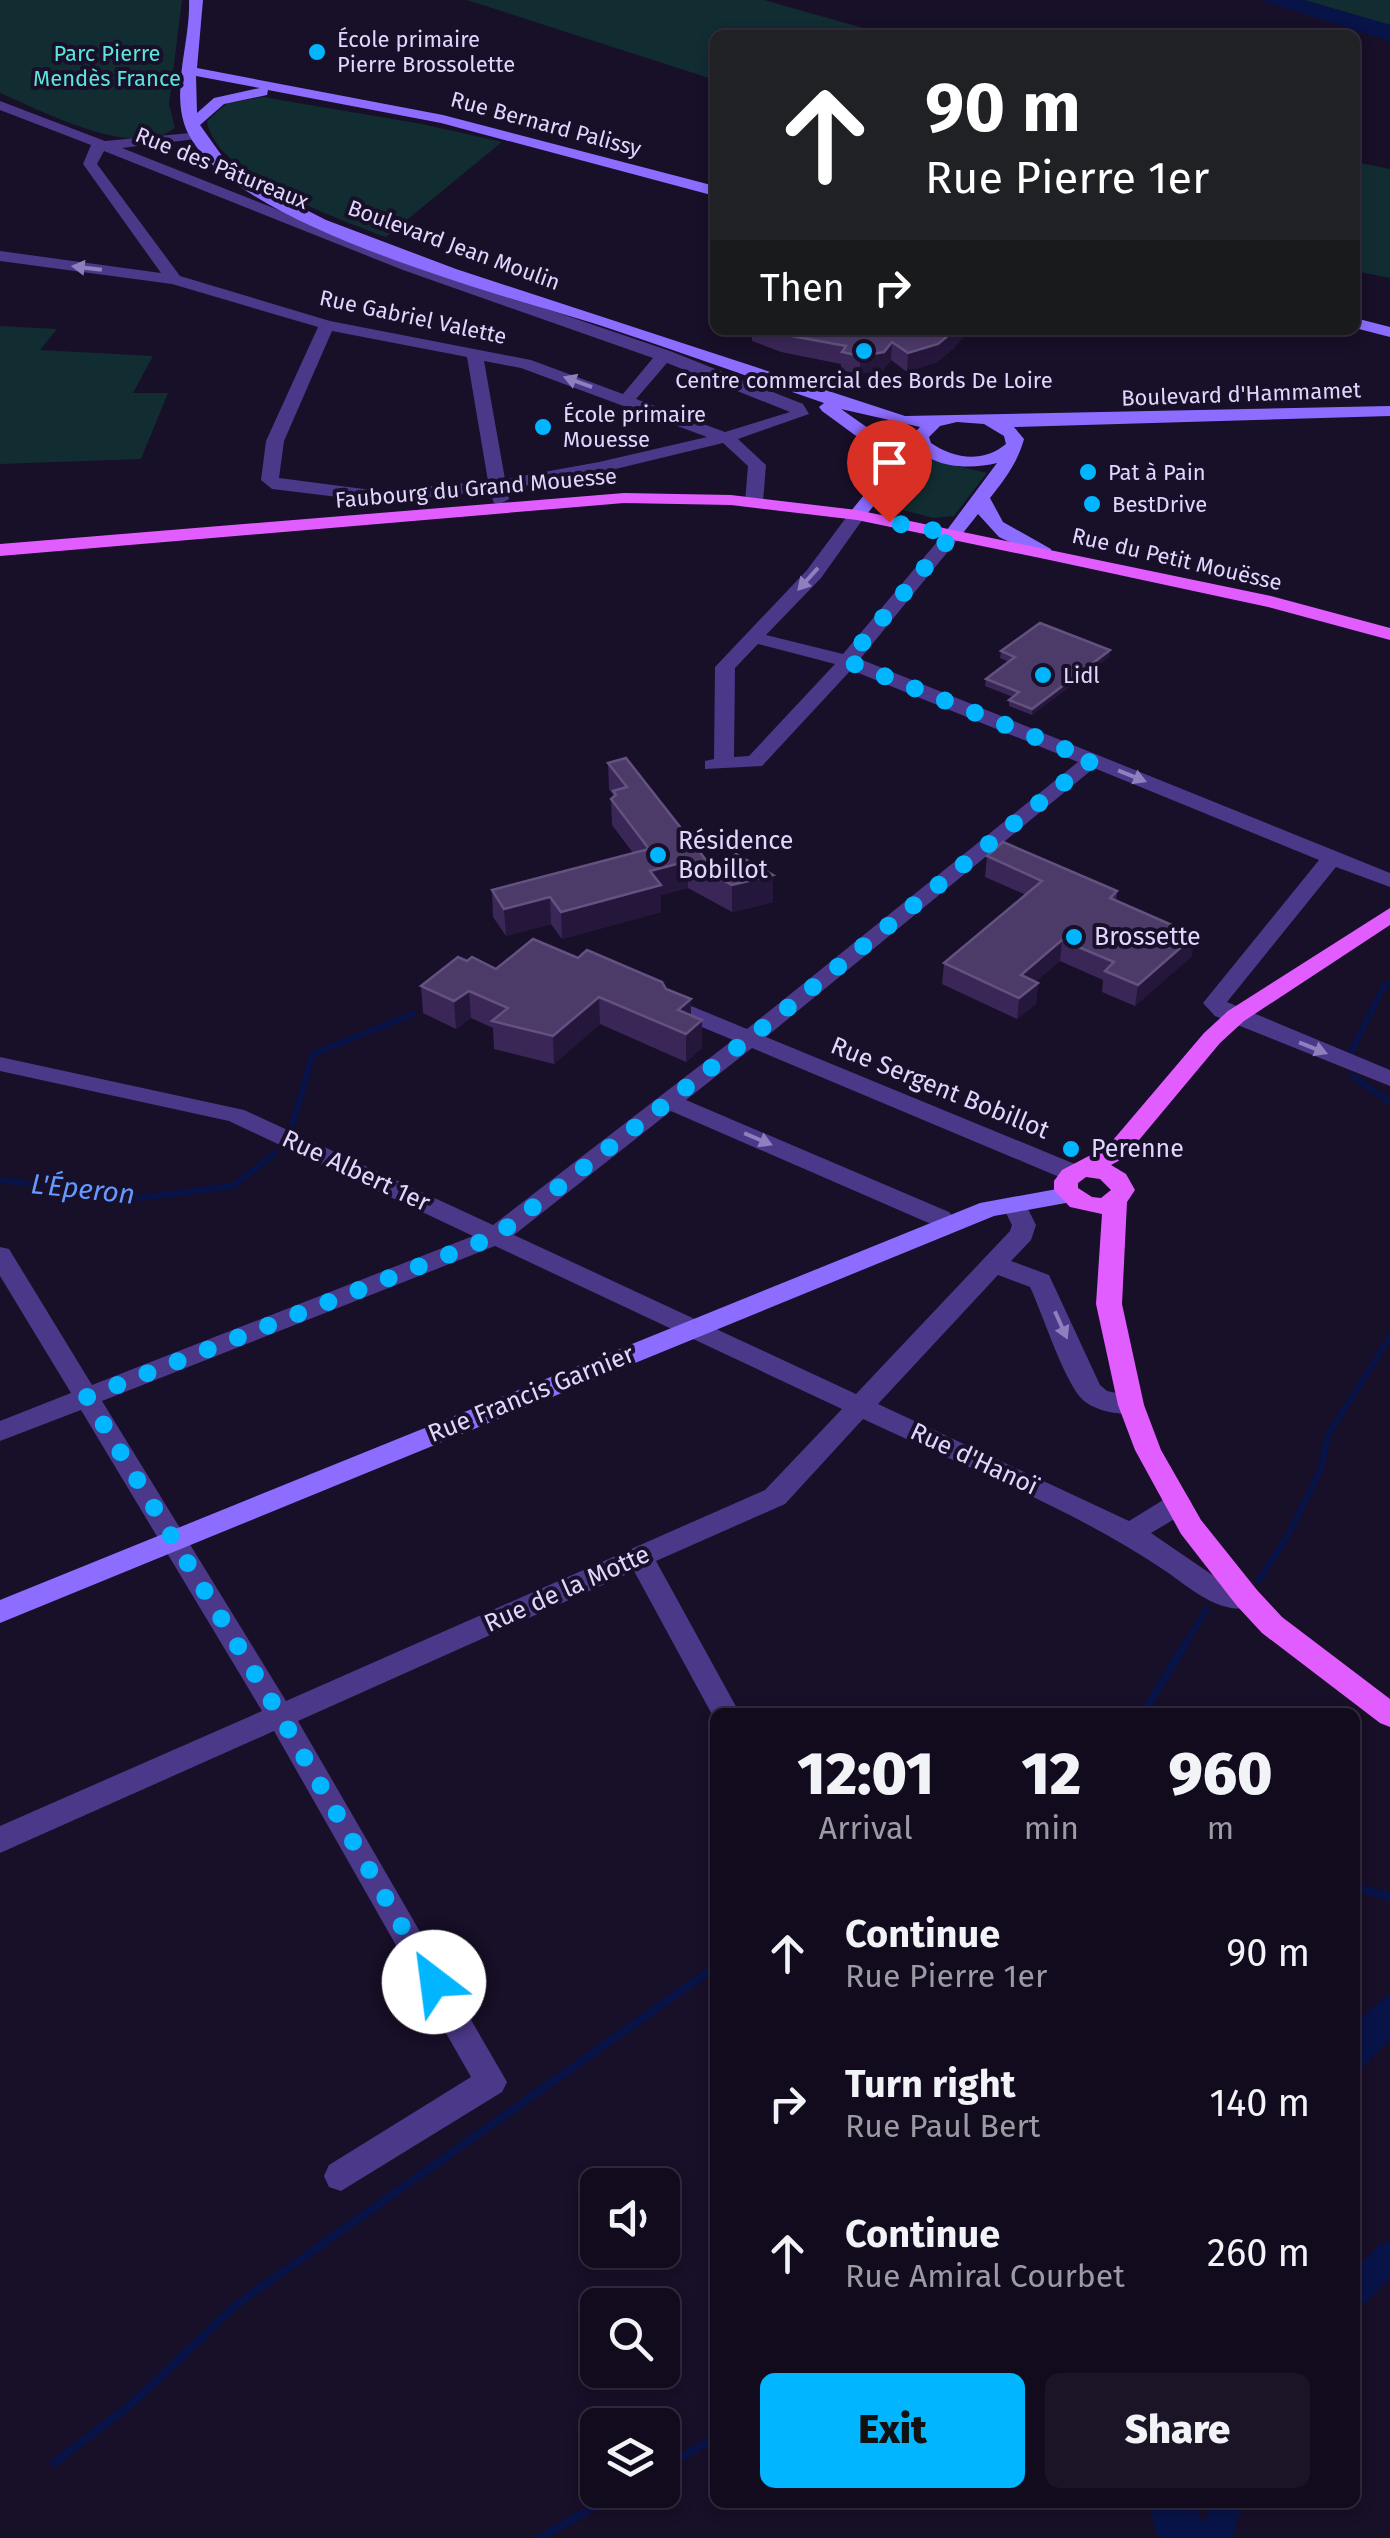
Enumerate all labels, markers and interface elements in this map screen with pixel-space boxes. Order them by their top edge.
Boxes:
place label: École primaire Pierre Brossolette [337,26,515,78]
park label: Parc Pierre Mendès France [33,40,181,92]
marker: École primaire Pierre Brossolette [306,41,328,63]
text: 90 m [925,66,1081,150]
icon: ahead [760,70,890,200]
street label: Rue Bernard Palissy [448,86,644,162]
street label: Rue des Pâtureaux [131,121,313,215]
text: Rue Pierre 1er [925,151,1209,205]
street label: Boulevard Jean Moulin [344,194,564,296]
one-way arrow [71,260,102,276]
icon: right [865,260,920,315]
text: Then [760,265,845,311]
street label: Rue Gabriel Valette [317,284,509,350]
marker: Centre commercial des Bords De Loire [853,340,875,362]
place label: Centre commercial des Bords De Loire [675,367,1053,394]
one-way arrow [562,374,592,389]
street label: Boulevard d'Hammamet [1121,376,1361,412]
place label: École primaire Mouesse [563,401,706,453]
marker: École primaire Mouesse [532,416,554,438]
pin [847,420,932,523]
icon: arrive [862,435,917,490]
place label: Pat à Pain [1108,459,1206,486]
marker: Pat à Pain [1077,461,1099,483]
street label: Faubourg du Grand Mouesse [334,462,618,514]
place label: BestDrive [1112,491,1207,518]
marker: BestDrive [1081,493,1103,515]
street label: Rue du Petit Mouësse [1069,522,1285,596]
one-way arrow [797,567,820,591]
place label: Lidl [1063,662,1100,689]
marker: Lidl [1032,664,1054,686]
one-way arrow [1118,769,1148,785]
place label: Résidence Bobillot [678,826,793,885]
marker: Résidence Bobillot [647,844,669,866]
place label: Brossette [1094,922,1201,952]
marker: Brossette [1063,926,1085,948]
street label: Rue Sergent Bobillot [826,1030,1054,1146]
one-way arrow [1298,1040,1328,1056]
street label: Rue Albert 1er [277,1124,435,1218]
one-way arrow [743,1131,773,1147]
place label: Perenne [1091,1134,1184,1164]
marker: Perenne [1060,1138,1082,1160]
water label: L'Éperon [29,1167,137,1211]
one-way arrow [1053,1310,1069,1340]
street label: Rue Francis Garnier [424,1339,639,1449]
street label: Rue d'Hanoï [905,1416,1043,1502]
street label: Rue de la Motte [480,1539,654,1639]
text: 12:01 [797,1738,934,1810]
text: 12 [1021,1738,1081,1810]
text: 960 [1168,1738,1273,1810]
text: Arrival [819,1809,913,1847]
text: min [1024,1809,1079,1847]
text: m [1207,1809,1234,1847]
text: Continue [845,1911,1000,1957]
icon: ahead [760,1926,815,1981]
position arrow [382,1930,486,2034]
text: 90 m [1226,1930,1310,1976]
text: Rue Pierre 1er [845,1957,1047,1995]
text: Turn right [845,2061,1015,2107]
icon: right [760,2076,815,2131]
text: 140 m [1209,2080,1310,2126]
text: Rue Paul Bert [845,2107,1040,2145]
map controls [580,2168,680,2508]
button: sound [580,2168,680,2268]
text: Continue [845,2211,1000,2257]
icon: ahead [760,2226,815,2281]
text: 260 m [1207,2230,1310,2276]
text: Rue Amiral Courbet [845,2257,1125,2295]
button: search [580,2288,680,2388]
button: Exit [760,2373,1025,2488]
button: Share [1045,2373,1310,2488]
button: layers [580,2408,680,2508]

